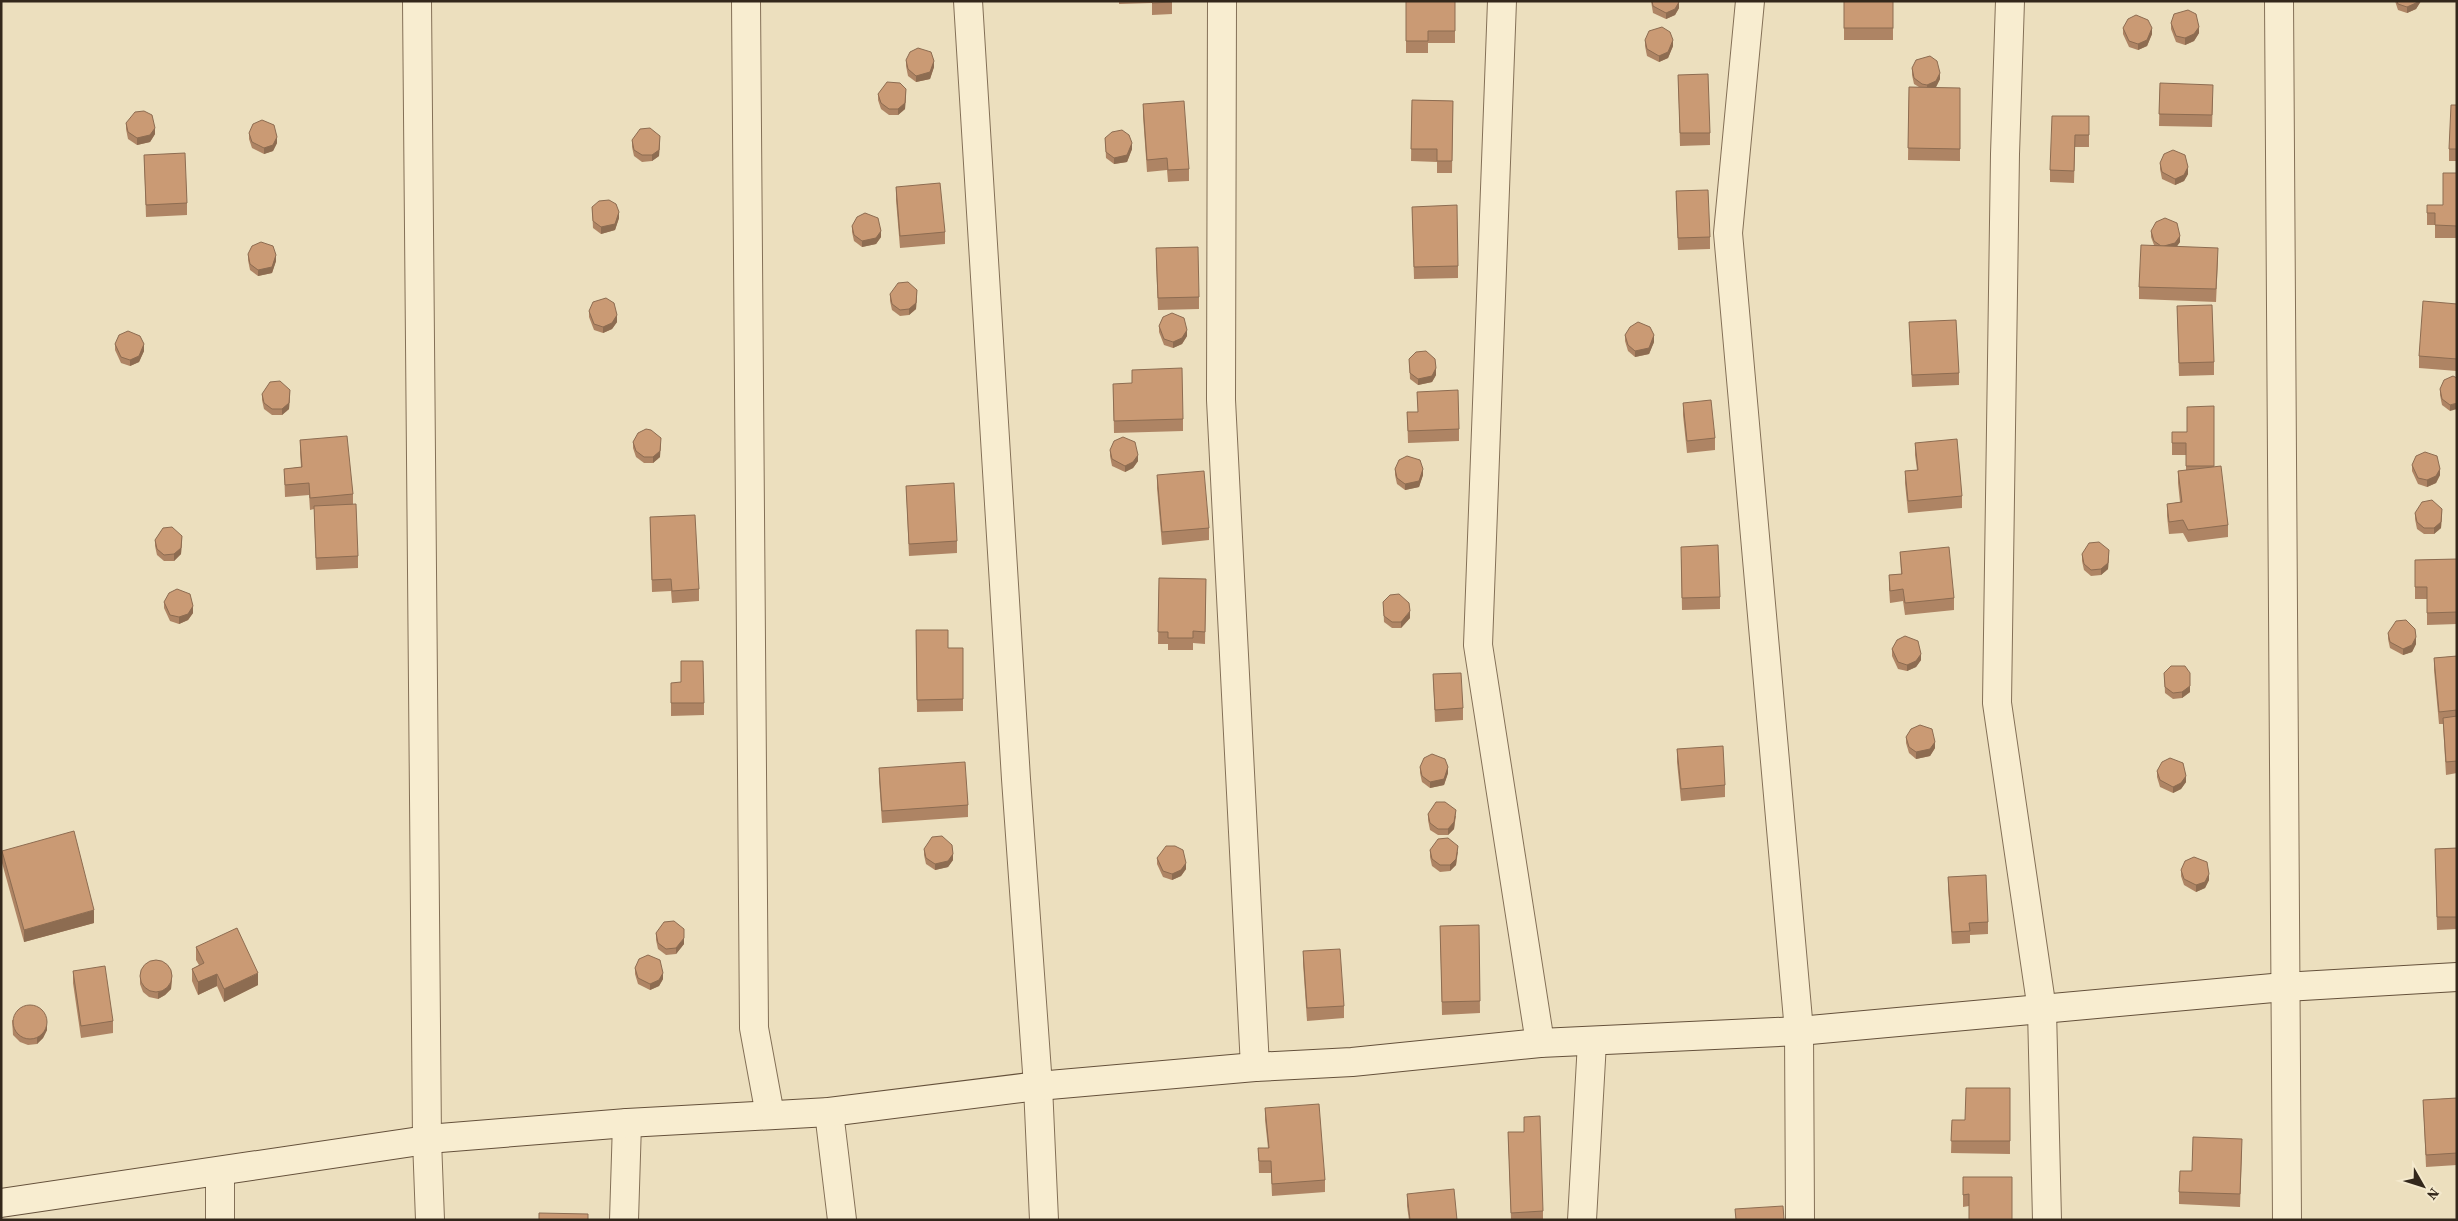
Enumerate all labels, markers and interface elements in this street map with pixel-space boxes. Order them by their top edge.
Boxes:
north arrow [2398,1161,2448,1211]
text: N [2422,1184,2444,1204]

